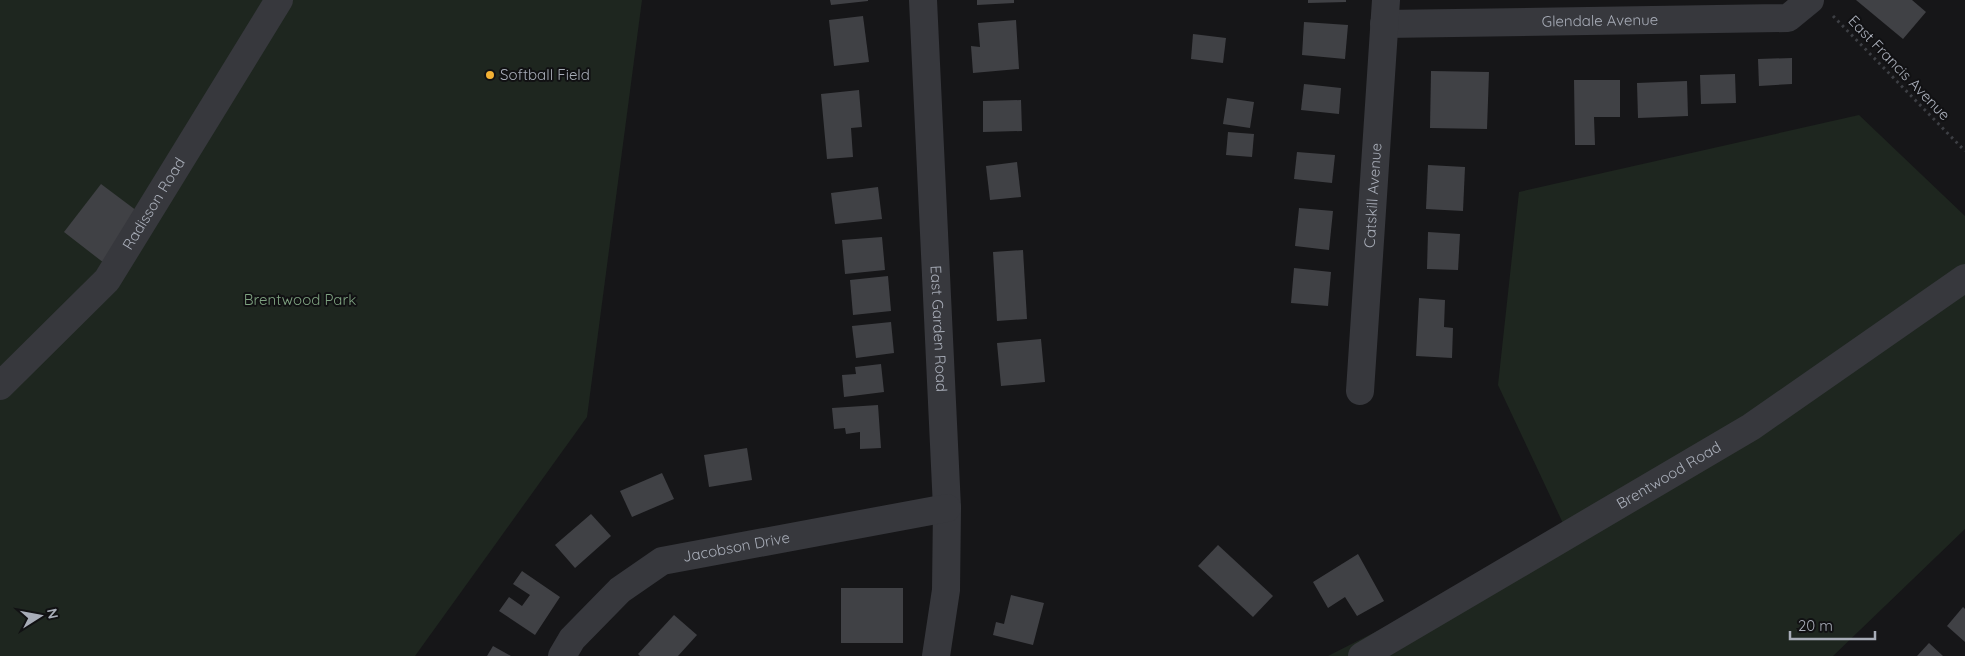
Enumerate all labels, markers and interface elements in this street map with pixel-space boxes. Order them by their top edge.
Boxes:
street label: Glendale Avenue [1542,10,1658,31]
street label: East Francis Avenue [1844,11,1954,124]
place label: Softball Field [500,65,590,84]
marker: Softball Field [484,69,496,81]
street label: Catskill Avenue [1360,142,1385,248]
street label: Radisson Road [118,154,189,253]
street label: East Garden Road [927,265,952,392]
park label: Brentwood Park [244,290,356,309]
street label: Brentwood Road [1613,437,1724,513]
street label: Jacobson Drive [681,527,791,566]
north arrow [15,591,65,641]
text: N [43,607,63,620]
scale bar [1790,608,1875,640]
text: 20 m [1798,616,1833,635]

